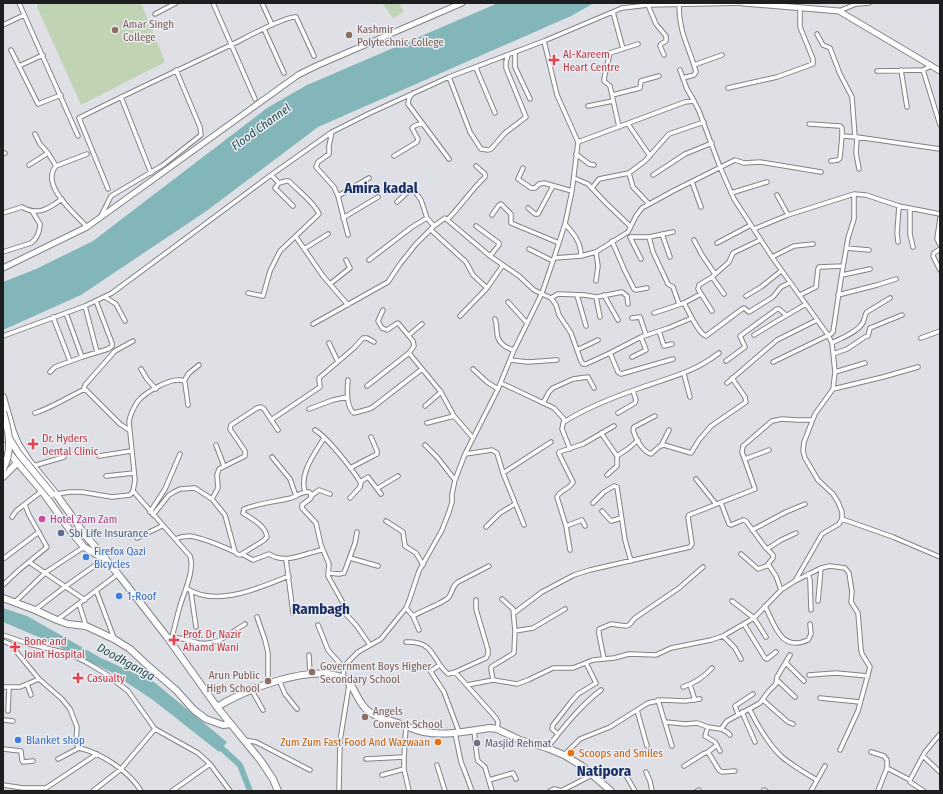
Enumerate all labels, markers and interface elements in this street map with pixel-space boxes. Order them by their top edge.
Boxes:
place label: Amar Singh College [123,18,174,44]
place label: Kashmir Polytechnic College [357,23,444,49]
marker: Amar Singh College [110,25,120,35]
marker: Kashmir Polytechnic College [344,30,354,40]
place label: Al-Kareem Heart Centre [563,48,620,74]
marker: Al-Kareem Heart Centre [548,54,560,66]
water label: Flood Channel [229,101,293,153]
district label: Amira kadal [343,179,419,197]
place label: Dr. Hyders Dental Clinic [42,432,99,458]
marker: Dr. Hyders Dental Clinic [27,438,39,450]
place label: Hotel Zam Zam [50,513,117,526]
marker: Hotel Zam Zam [37,514,47,524]
place label: Sbi Life Insurance [69,527,148,540]
marker: Sbi Life Insurance [56,528,66,538]
place label: Firefox Qazi Bicycles [94,545,146,571]
marker: Firefox Qazi Bicycles [81,552,91,562]
place label: 1-Roof [127,590,157,603]
marker: 1-Roof [114,591,124,601]
district label: Rambagh [292,600,350,618]
place label: Prof. Dr Nazir Ahamd Wani [183,628,242,654]
marker: Prof. Dr Nazir Ahamd Wani [168,634,180,646]
place label: Bone and Joint Hospital [24,635,85,661]
water label: Doodhganga [95,640,157,684]
marker: Bone and Joint Hospital [9,641,21,653]
place label: Government Boys Higher Secondary School [320,660,432,686]
marker: Government Boys Higher Secondary School [307,667,317,677]
place label: Arun Public High School [207,669,260,695]
marker: Casualty [72,672,84,684]
place label: Casualty [87,672,125,685]
marker: Arun Public High School [263,676,273,686]
place label: Angels Convent School [373,705,443,731]
marker: Angels Convent School [360,712,370,722]
place label: Blanket shop [26,734,85,747]
marker: Blanket shop [13,735,23,745]
place label: Zum Zum Fast Food And Wazwaan [280,736,430,749]
marker: Zum Zum Fast Food And Wazwaan [433,737,443,747]
place label: Masjid Rehmat [485,737,552,750]
marker: Masjid Rehmat [472,738,482,748]
place label: Scoops and Smiles [579,747,663,760]
marker: Scoops and Smiles [566,748,576,758]
district label: Natipora [577,762,632,780]

